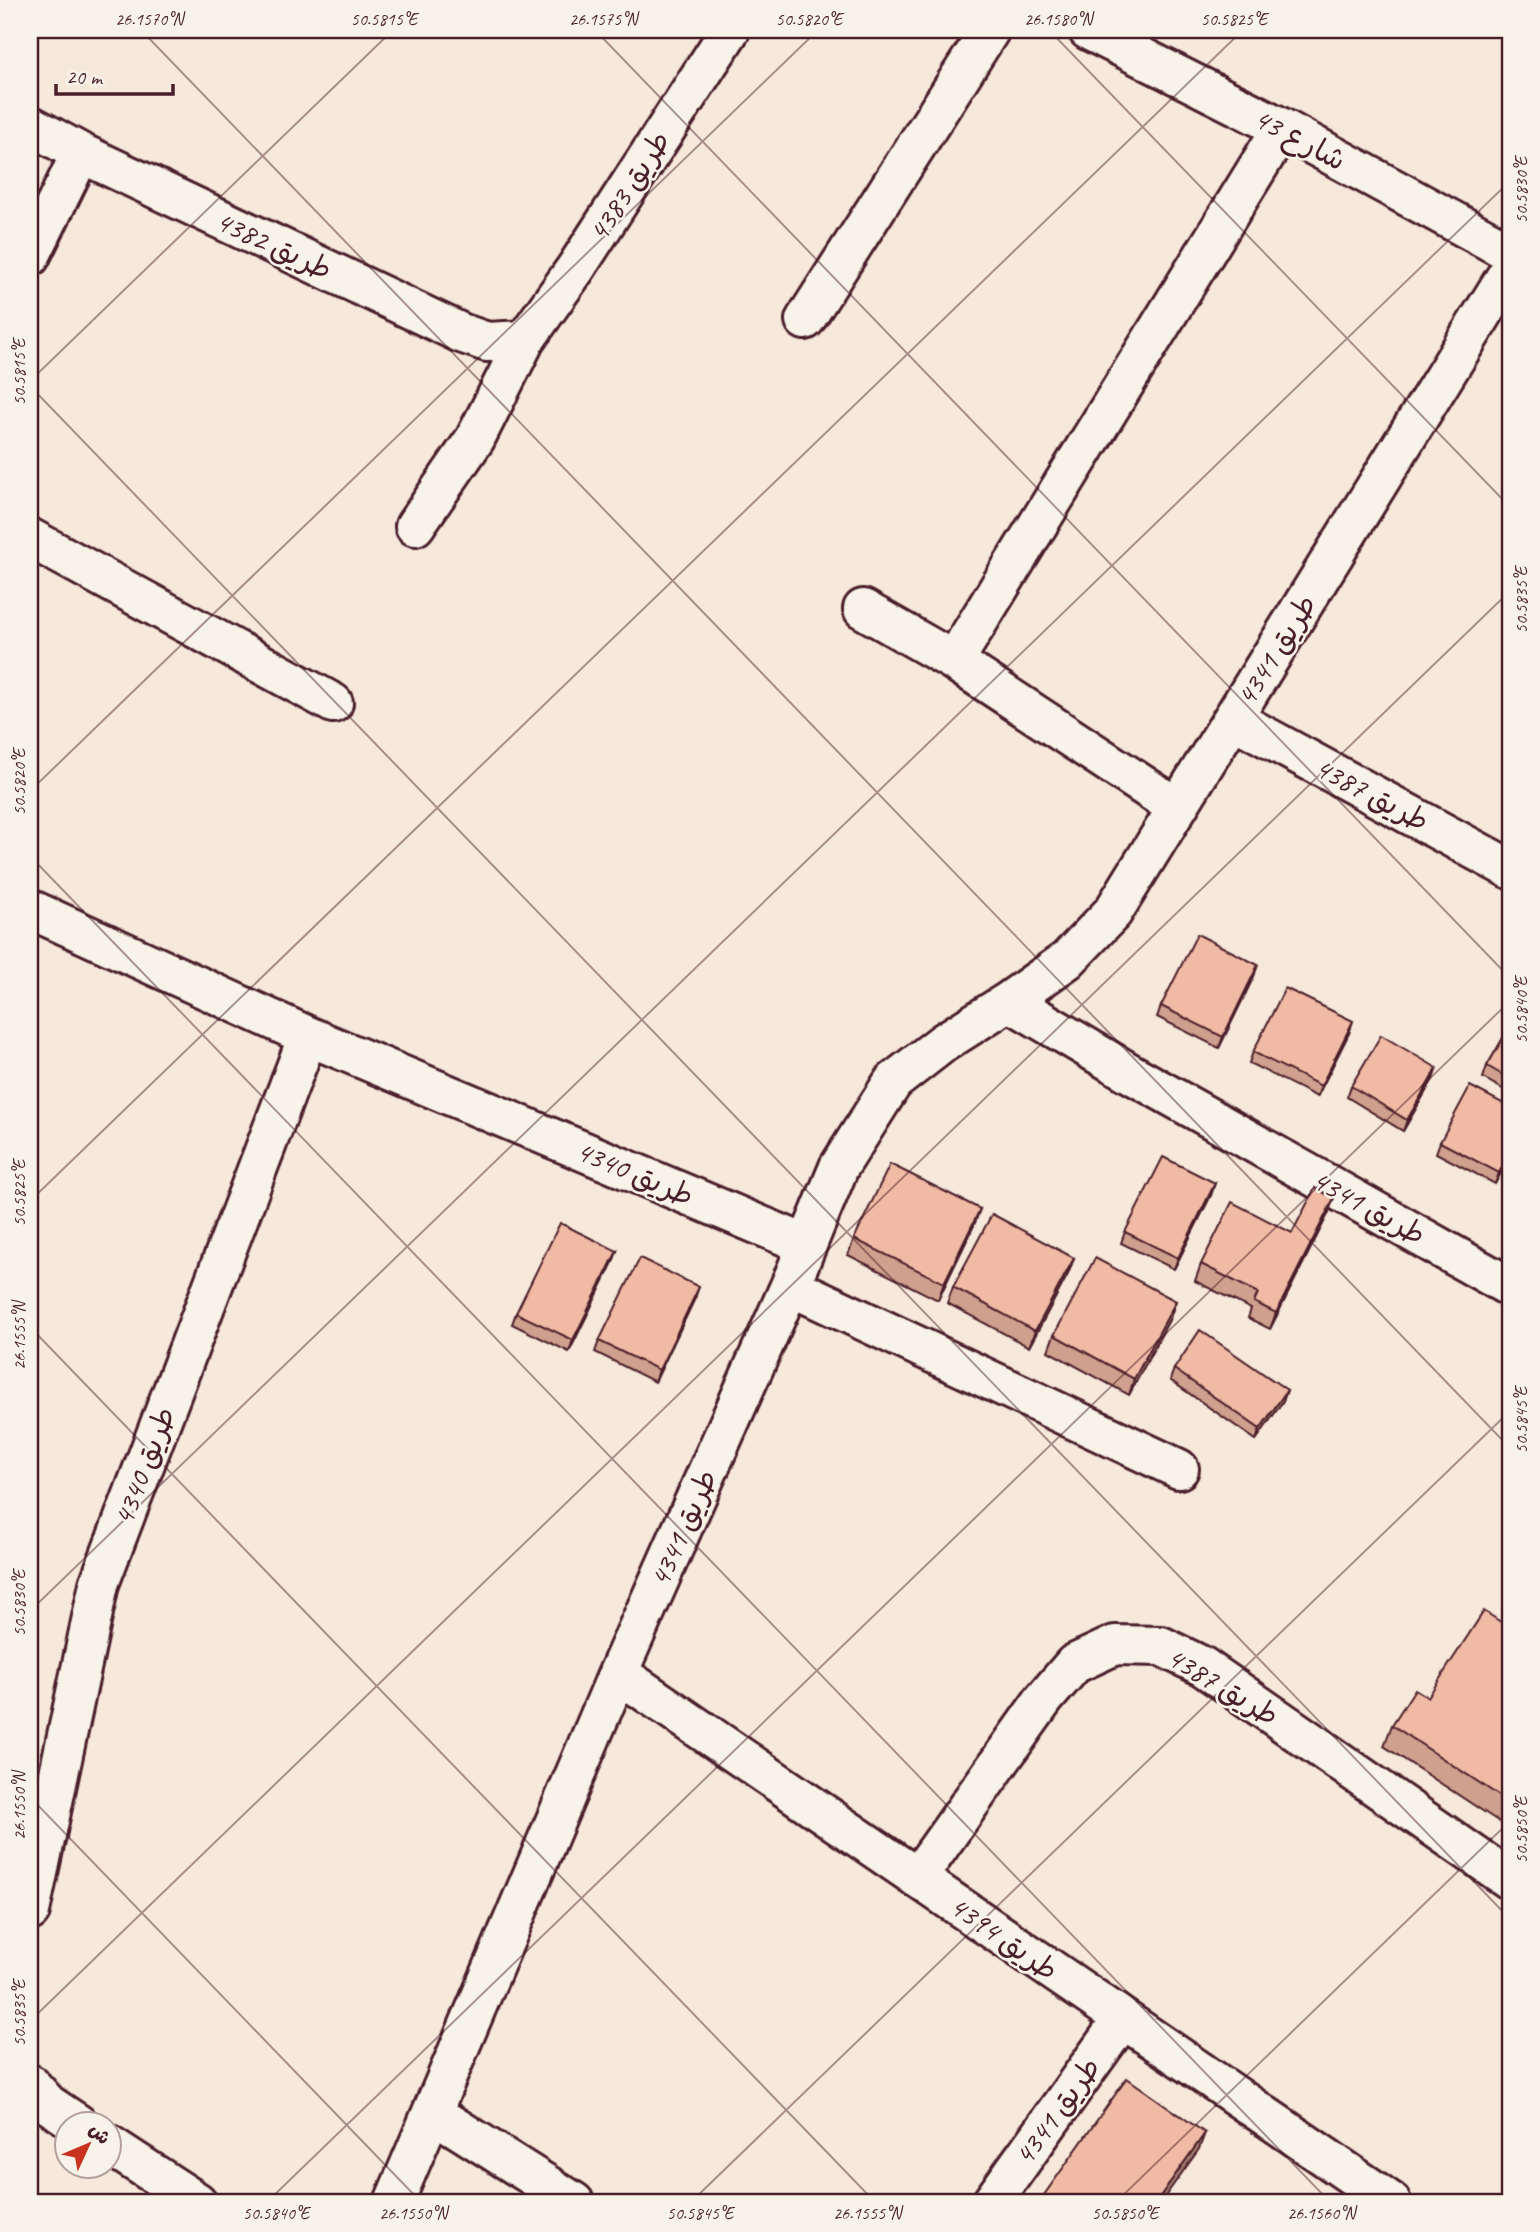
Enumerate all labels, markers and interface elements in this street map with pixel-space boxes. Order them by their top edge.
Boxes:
text: 26.1570°N [115,8,186,30]
text: 50.5815°E [351,8,420,30]
text: 26.1575°N [569,8,640,30]
text: 50.5820°E [776,8,845,30]
text: 26.1580°N [1024,8,1095,30]
text: 50.5825°E [1201,8,1270,30]
scale bar [56,52,173,96]
text: 20 m [66,64,104,90]
street label: شارع 43 [1246,99,1353,181]
street label: طريق 4383 [579,124,679,248]
text: 50.5830°E [1510,154,1532,223]
street label: طريق 4382 [210,202,338,288]
text: 50.5815°E [8,336,30,405]
text: 50.5835°E [1510,564,1532,633]
street label: طريق 4341 [1227,587,1325,713]
text: 50.5820°E [8,746,30,815]
street label: طريق 4387 [1308,748,1436,840]
text: 50.5840°E [1510,974,1532,1043]
street label: طريق 4340 [570,1131,700,1215]
text: 50.5825°E [8,1157,30,1226]
street label: طريق 4341 [1305,1160,1433,1254]
text: 26.1555°N [8,1299,30,1370]
text: 50.5845°E [1510,1384,1532,1453]
street label: طريق 4340 [104,1401,184,1531]
street label: طريق 4341 [640,1464,726,1592]
text: 50.5830°E [8,1567,30,1636]
street label: طريق 4387 [1160,1638,1286,1734]
text: 26.1550°N [8,1769,30,1840]
text: 50.5850°E [1510,1794,1532,1863]
street label: طريق 4394 [942,1887,1066,1989]
text: 50.5835°E [8,1977,30,2046]
street label: طريق 4341 [1005,2050,1109,2172]
north arrow [52,2110,122,2180]
text: ش [84,2118,115,2150]
text: 50.5840°E [243,2202,312,2224]
text: 26.1550°N [379,2202,450,2224]
text: 50.5845°E [667,2202,736,2224]
text: 26.1555°N [833,2202,904,2224]
text: 50.5850°E [1092,2202,1161,2224]
text: 26.1560°N [1287,2202,1358,2224]

